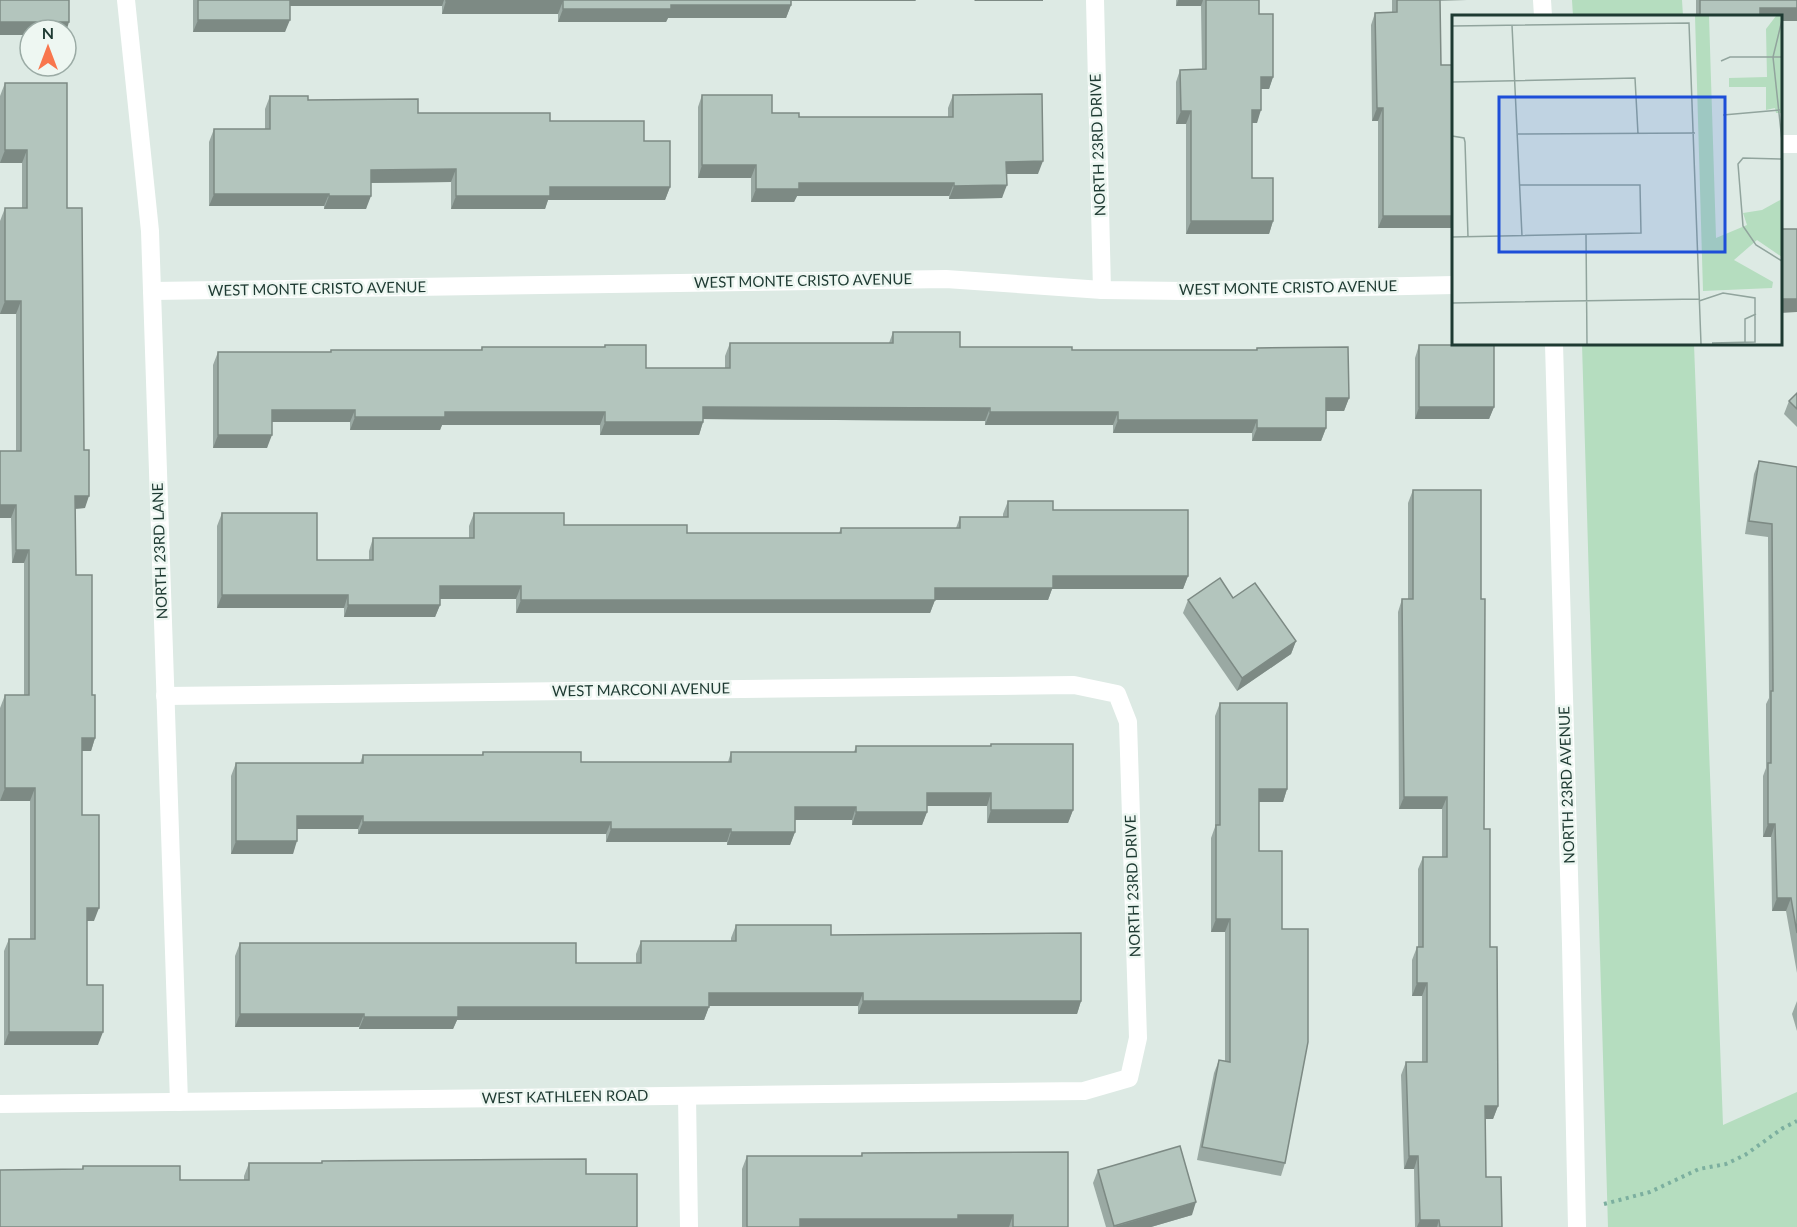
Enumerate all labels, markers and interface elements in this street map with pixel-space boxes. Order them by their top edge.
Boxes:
inset map [1452,15,1782,345]
north arrow [18,18,78,78]
text: N [42,23,54,42]
street label: NORTH 23RD DRIVE [1086,73,1108,217]
street label: WEST MONTE CRISTO AVENUE [694,269,912,291]
street label: WEST MONTE CRISTO AVENUE [1179,276,1397,298]
street label: WEST MONTE CRISTO AVENUE [208,277,426,299]
street label: NORTH 23RD LANE [148,482,170,620]
street label: WEST MARCONI AVENUE [552,678,730,700]
street label: NORTH 23RD AVENUE [1554,706,1578,864]
street label: NORTH 23RD DRIVE [1121,814,1143,958]
street label: WEST KATHLEEN ROAD [481,1086,649,1106]

